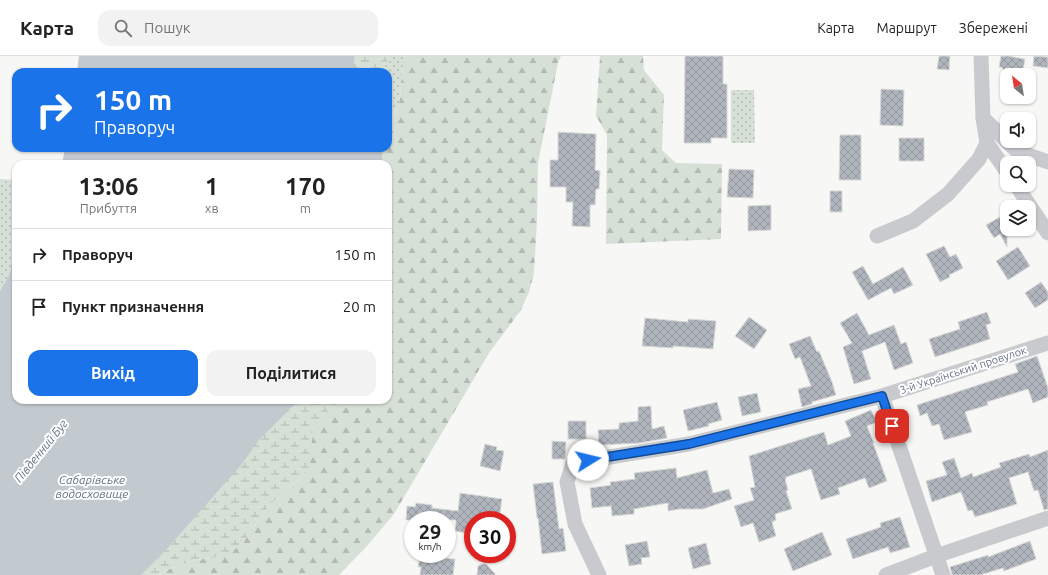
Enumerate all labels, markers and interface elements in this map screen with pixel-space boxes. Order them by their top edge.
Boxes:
search box [98,10,378,46]
text: Карта [20,17,74,39]
icon: search [112,17,134,39]
text: Пошук [144,19,190,36]
text: Карта [817,20,854,36]
text: Маршрут [876,20,937,36]
text: Збережені [959,20,1028,36]
north arrow [1000,68,1036,104]
map controls [1000,68,1036,236]
icon: right [28,84,80,136]
text: 150 m [94,84,172,115]
button: sound [1000,112,1036,148]
text: Праворуч [94,117,175,137]
button: search [1000,156,1036,192]
text: 13:06 [78,173,138,200]
text: 1 [205,173,218,200]
text: 170 [285,173,326,200]
button: layers [1000,200,1036,236]
text: Прибуття [80,201,137,215]
text: хв [205,201,219,215]
text: m [300,201,311,215]
icon: right [28,244,50,266]
text: Праворуч [62,246,133,263]
text: 150 m [334,246,376,263]
icon: arrive [28,296,50,318]
text: Пункт призначення [62,298,204,315]
text: 20 m [343,298,376,315]
street label: 3-й Український провулок [898,344,1028,396]
button: Вихід [28,350,198,396]
button: Поділитися [206,350,376,396]
pin [875,409,909,443]
icon: arrive [881,415,903,437]
water label: Південний Буг [12,417,70,484]
position arrow [567,439,609,481]
water label: Сабарівське водосховище [56,473,128,500]
speed limit sign: 30 [464,511,516,563]
text: 29 [419,520,441,543]
text: km/h [418,541,442,552]

